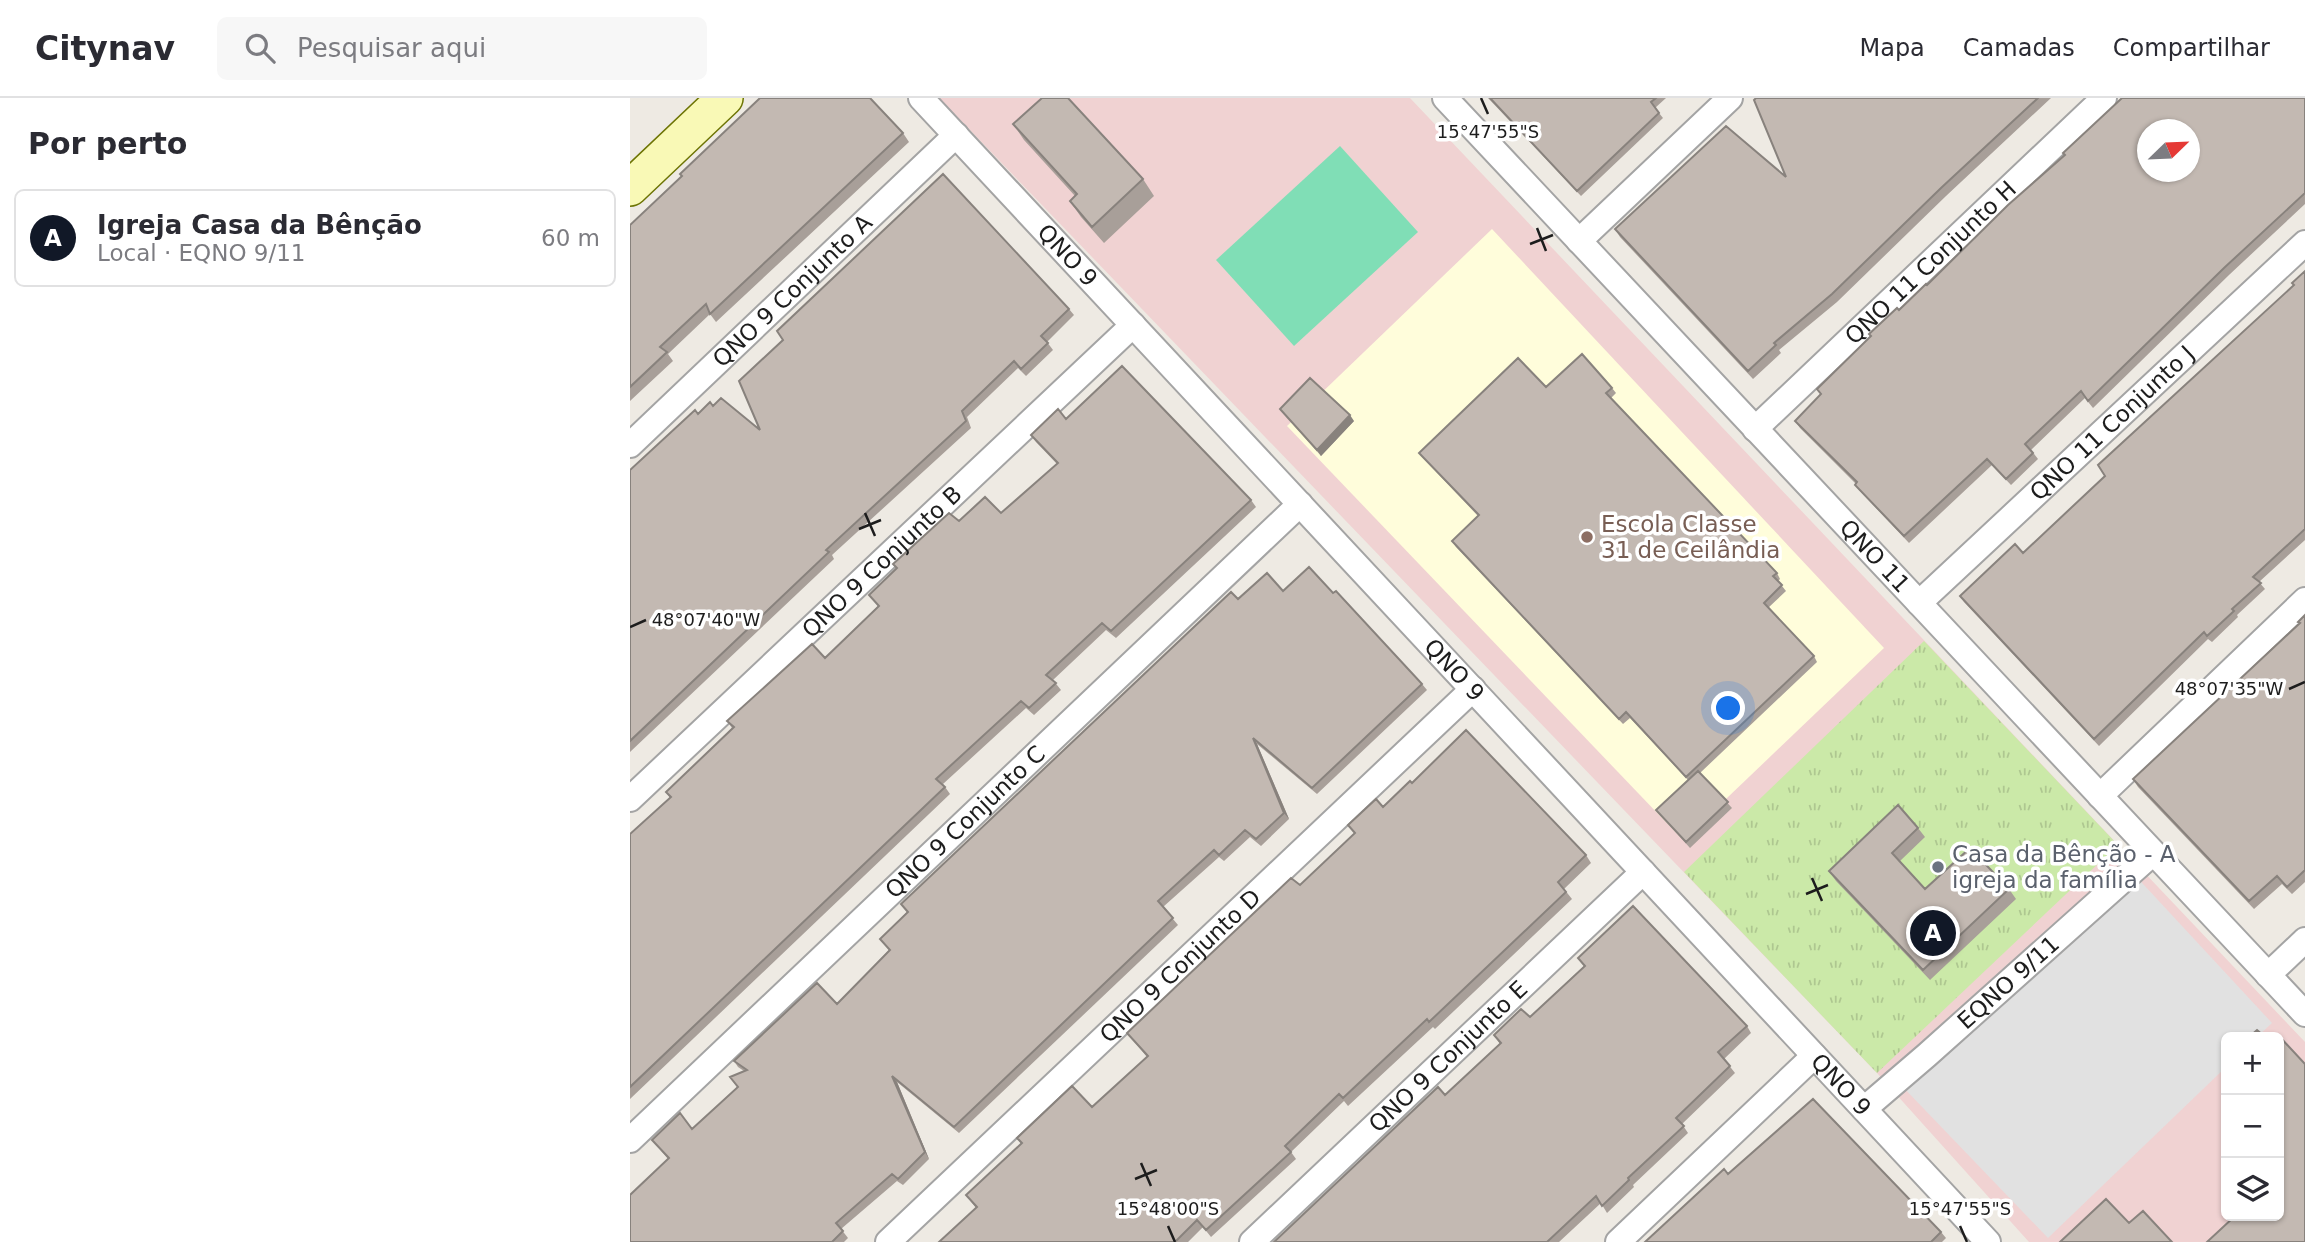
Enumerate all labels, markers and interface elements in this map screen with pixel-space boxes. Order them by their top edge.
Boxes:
search box [217,17,707,80]
text: Citynav [35,29,175,68]
icon: search [241,29,279,67]
text: Pesquisar aqui [297,33,486,63]
text: Mapa [1859,34,1925,62]
text: Camadas [1963,34,2075,62]
text: Compartilhar [2113,34,2270,62]
north arrow [2137,119,2200,182]
text: 15°47'55"S [1437,121,1539,142]
text: Por perto [28,126,187,161]
street label: QNO 11 Conjunto H [1840,176,2021,349]
street label: QNO 9 Conjunto A [708,209,877,372]
text: Igreja Casa da Bênção [97,210,422,240]
street label: QNO 9 [1032,219,1103,292]
text: A [44,225,62,251]
text: 60 m [541,225,600,251]
text: Local · EQNO 9/11 [97,240,305,266]
street label: QNO 11 Conjunto J [2025,340,2199,506]
street label: QNO 9 Conjunto B [797,481,967,643]
place label: Escola Classe 31 de Ceilândia [1601,511,1780,563]
street label: QNO 11 [1835,514,1915,598]
marker: Escola Classe 31 de Ceilândia [1579,529,1595,545]
text: 48°07'40"W [652,609,761,630]
street label: QNO 9 [1419,633,1490,706]
text: 48°07'35"W [2175,678,2284,699]
your location [1711,691,1745,725]
street label: QNO 9 Conjunto C [880,740,1050,903]
place label: Casa da Bênção - A igreja da família [1952,841,2176,893]
marker: Casa da Bênção - A igreja da família [1930,859,1946,875]
street label: QNO 9 Conjunto D [1094,884,1266,1048]
pin: A [1910,907,1956,959]
street label: EQNO 9/11 [1952,930,2064,1034]
street label: QNO 9 Conjunto E [1364,976,1533,1137]
map controls [2221,1032,2284,1221]
button: + [2221,1032,2284,1095]
street label: QNO 9 [1806,1048,1876,1121]
button: − [2221,1095,2284,1158]
button: layers [2221,1158,2284,1221]
text: 15°48'00"S [1117,1198,1219,1219]
text: 15°47'55"S [1909,1198,2011,1219]

